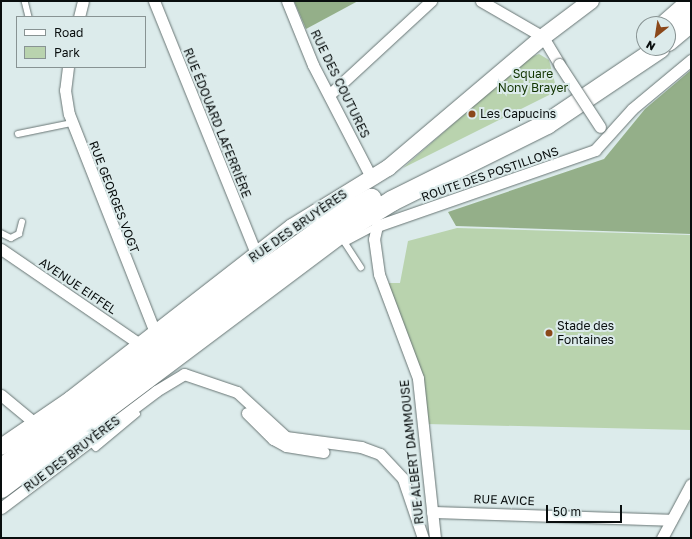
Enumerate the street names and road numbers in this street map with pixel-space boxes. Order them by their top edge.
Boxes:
street label: RUE DES COUTURES [308,28,372,140]
street label: RUE ÉDOUARD LAFERRIÈRE [180,46,254,200]
street label: RUE GEORGES VOGT [86,139,142,255]
street label: ROUTE DES POSTILLONS [419,144,561,204]
street label: RUE DES BRUYÈRES [246,187,350,265]
street label: AVENUE EIFFEL [37,255,119,317]
street label: RUE ALBERT DAMMOUSE [397,379,427,525]
street label: RUE DES BRUYÈRES [21,413,123,495]
street label: RUE AVICE [473,492,535,508]

